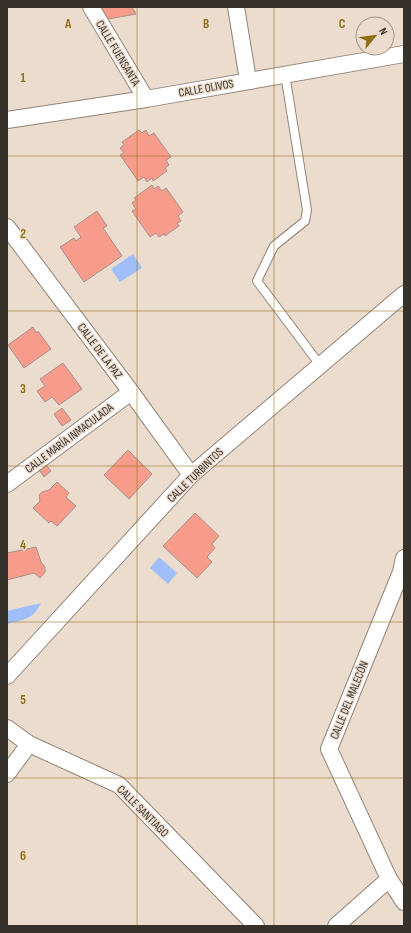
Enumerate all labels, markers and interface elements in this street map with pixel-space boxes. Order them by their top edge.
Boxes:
text: A [64,16,72,32]
text: B [203,16,209,32]
text: C [339,16,346,32]
north arrow [355,16,395,56]
street label: CALLE FUENSANTA [92,18,144,90]
text: N [376,26,390,37]
text: 1 [20,70,26,86]
street label: CALLE OLIVOS [177,76,235,101]
text: 2 [20,226,26,242]
street label: CALLE DE LA PAZ [74,320,125,382]
text: 3 [20,381,26,397]
street label: CALLE MARÍA INMACULADA [22,400,117,477]
street label: CALLE TURBINTOS [164,445,227,506]
text: 4 [20,537,26,553]
street label: CALLE DEL MALECÓN [327,659,372,742]
text: 5 [20,692,26,708]
street label: CALLE SANTIAGO [114,782,172,841]
text: 6 [20,848,26,864]

